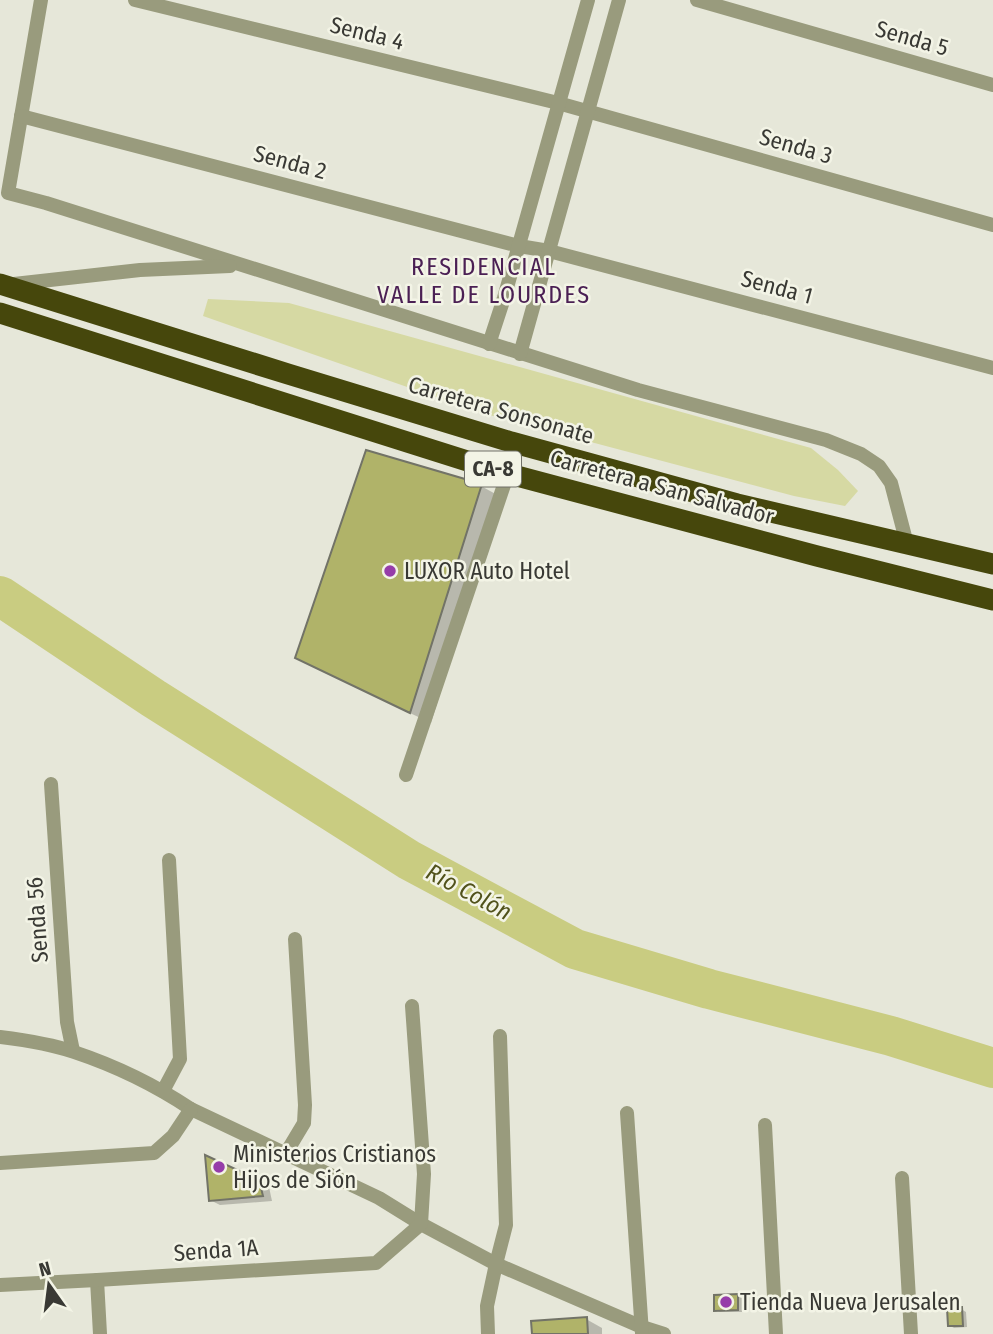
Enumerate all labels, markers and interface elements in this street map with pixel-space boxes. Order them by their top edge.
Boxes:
street label: Senda 4 [327,10,407,56]
street label: Senda 5 [872,14,952,62]
street label: Senda 3 [756,122,836,170]
street label: Senda 2 [251,139,329,185]
district label: RESIDENCIAL VALLE DE LOURDES [377,253,591,309]
street label: Senda 1 [738,264,816,310]
street label: Carretera Sonsonate [405,370,597,450]
street label: Carretera a San Salvador [547,444,777,530]
road number: CA-8 [465,452,521,486]
place label: LUXOR Auto Hotel [404,557,570,585]
marker: LUXOR Auto Hotel [382,563,398,579]
water label: Río Colón [422,858,516,926]
street label: Senda 56 [20,876,54,964]
place label: Ministerios Cristianos Hijos de Sión [233,1140,436,1194]
marker: Ministerios Cristianos Hijos de Sión [211,1159,227,1175]
street label: Senda 1A [173,1233,259,1267]
north arrow [14,1250,84,1320]
text: N [37,1256,53,1282]
place label: Tienda Nueva Jerusalen [740,1288,961,1316]
marker: Tienda Nueva Jerusalen [718,1294,734,1310]

